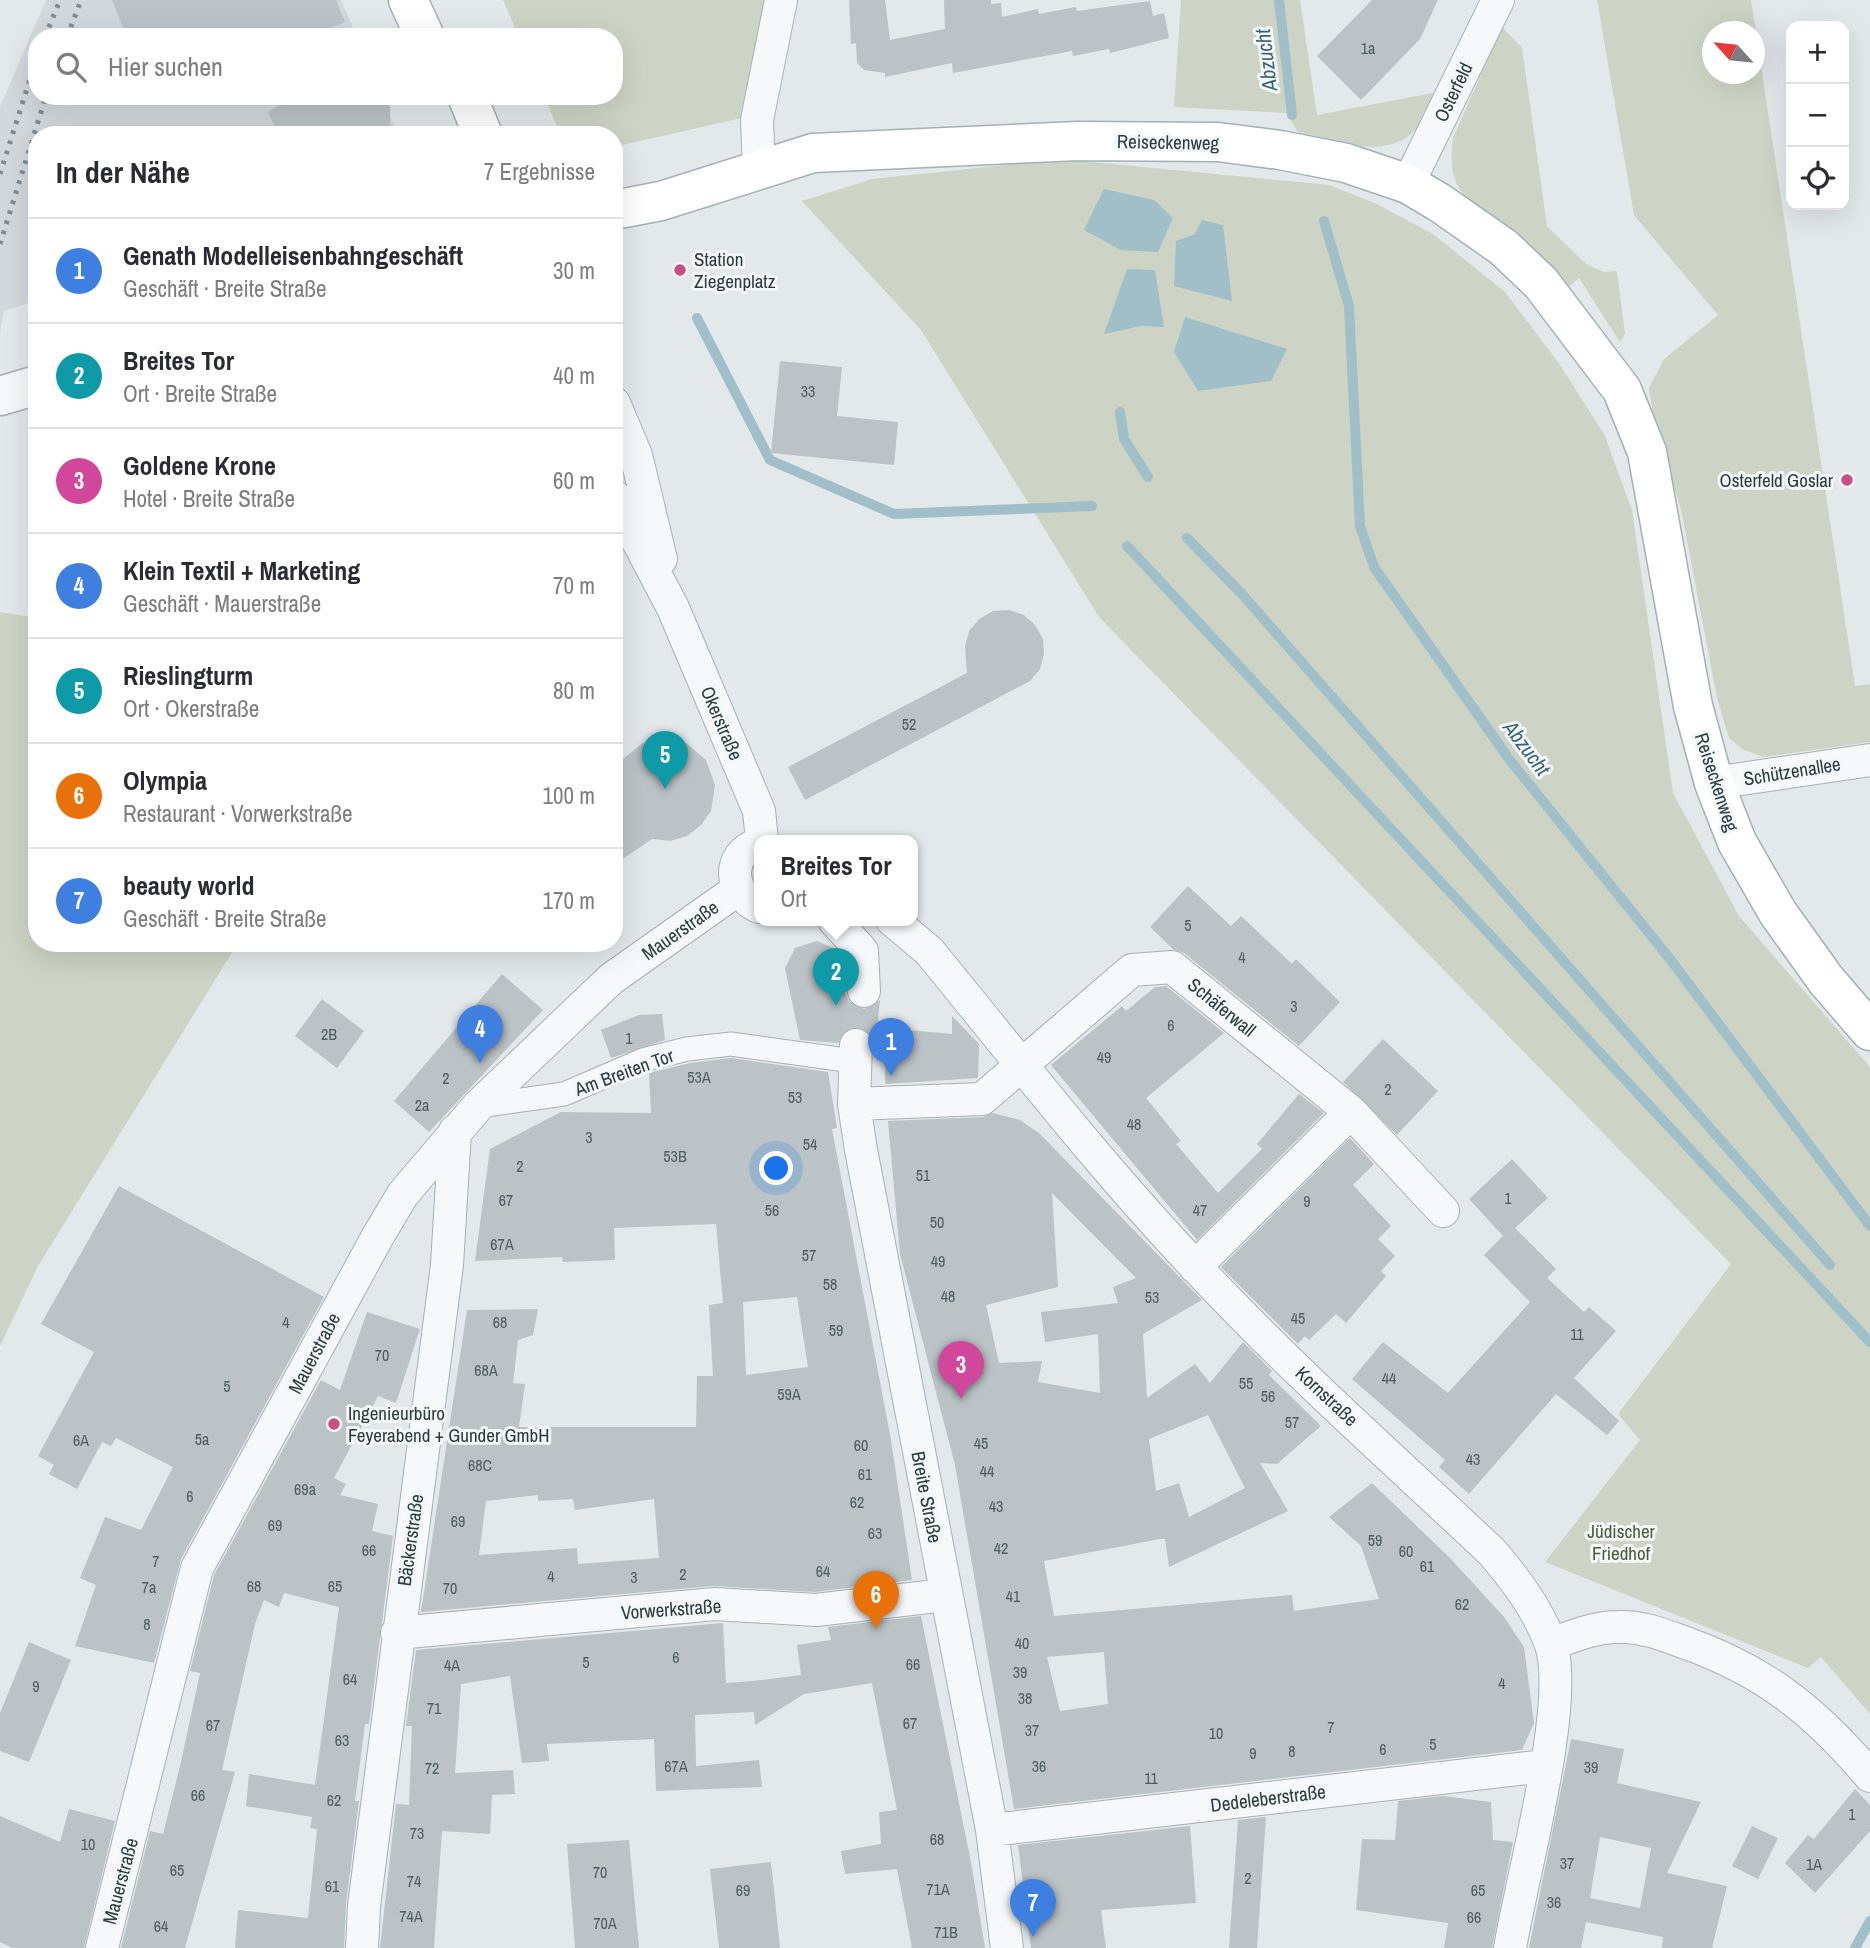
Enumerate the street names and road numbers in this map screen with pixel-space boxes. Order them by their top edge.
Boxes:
street label: Osterfeld [1427,58,1479,126]
street label: Reiseckenweg [1117,128,1220,156]
street label: Okerstraße [695,682,749,764]
street label: Reiseckenweg [1689,729,1745,835]
street label: Schützenallee [1742,751,1842,791]
street label: Mauerstraße [636,894,724,966]
street label: Schäferwall [1183,972,1261,1042]
street label: Am Breiten Tor [570,1042,678,1102]
street label: Mauerstraße [282,1308,346,1398]
street label: Kornstraße [1290,1360,1364,1432]
street label: Breite Straße [905,1449,949,1545]
street label: Bäckerstraße [391,1492,429,1588]
street label: Vorwerkstraße [620,1593,722,1625]
street label: Dedeleberstraße [1209,1778,1327,1818]
street label: Mauerstraße [96,1835,144,1927]

